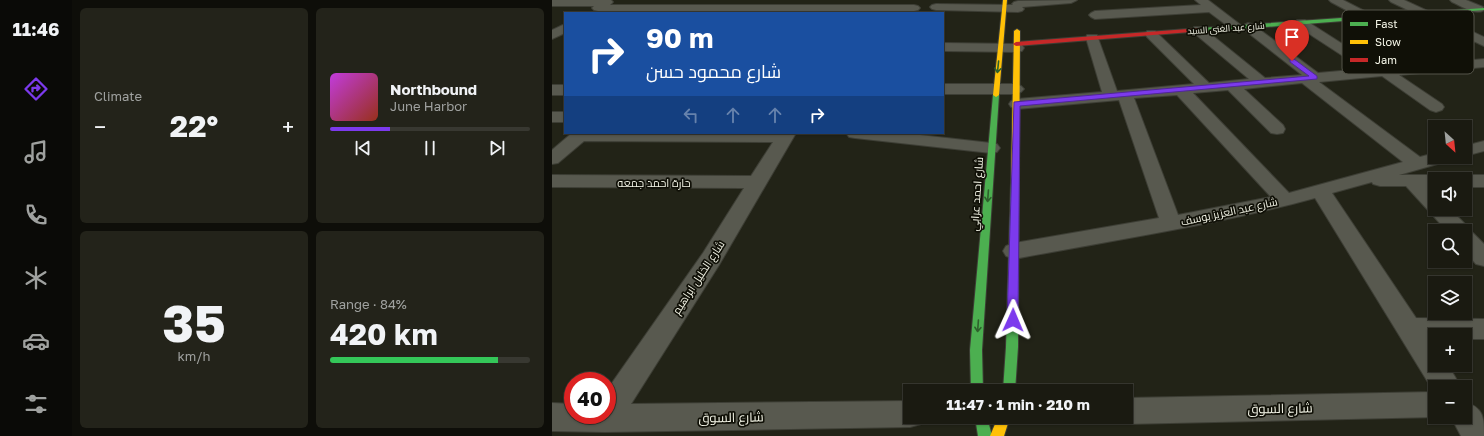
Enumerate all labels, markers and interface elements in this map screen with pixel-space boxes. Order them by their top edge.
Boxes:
legend [1342,10,1474,74]
text: Fast [1375,17,1398,30]
text: 11:46 [13,18,59,40]
street label: شارع عبد الغنى السيد [1187,20,1265,37]
pin [1275,20,1309,61]
text: 90 m [646,21,713,54]
icon: arrive [1281,26,1303,48]
icon: right [580,28,632,80]
text: Slow [1375,35,1401,48]
text: Jam [1375,53,1397,66]
text: شارع محمود حسن [646,60,781,82]
one-way arrow [995,60,1002,73]
icon: directions [22,75,50,103]
text: Northbound [390,80,477,98]
text: Climate [94,88,142,104]
text: June Harbor [390,98,467,114]
icon: left [680,104,702,126]
icon: ahead [722,104,744,126]
icon: ahead [764,104,786,126]
icon: right [806,104,828,126]
text: 22° [170,108,218,144]
text: − [94,113,106,140]
text: + [282,113,294,140]
north arrow [1428,120,1472,164]
map controls [1428,120,1472,424]
icon: previous [352,137,374,159]
icon: pause [419,137,441,159]
icon: next [486,137,508,159]
icon: music [22,138,50,166]
street label: شارع احمد عرابي [967,156,988,232]
button: sound [1428,172,1472,216]
street label: حارة احمد جمعه [617,176,691,190]
one-way arrow [984,189,991,202]
street label: شارع عبد العزيز يوسف [1179,194,1279,230]
icon: phone [22,201,50,229]
button: search [1428,224,1472,268]
street label: شارع الخليل ابراهيم [669,238,728,317]
icon: climate [22,264,50,292]
button: layers [1428,276,1472,320]
text: 35 [162,291,226,353]
text: Range · 84% [330,296,407,312]
position arrow [992,299,1034,341]
text: 420 km [330,316,438,352]
one-way arrow [974,319,981,332]
icon: car [22,327,50,355]
button: + [1428,328,1472,372]
text: km/h [177,348,211,364]
speed limit sign: 40 [564,372,616,424]
button: − [1428,380,1472,424]
icon: filters [22,390,50,418]
text: 11:47 · 1 min · 210 m [946,395,1090,413]
street label: شارع السوق [1247,399,1313,418]
street label: شارع السوق [698,408,764,427]

